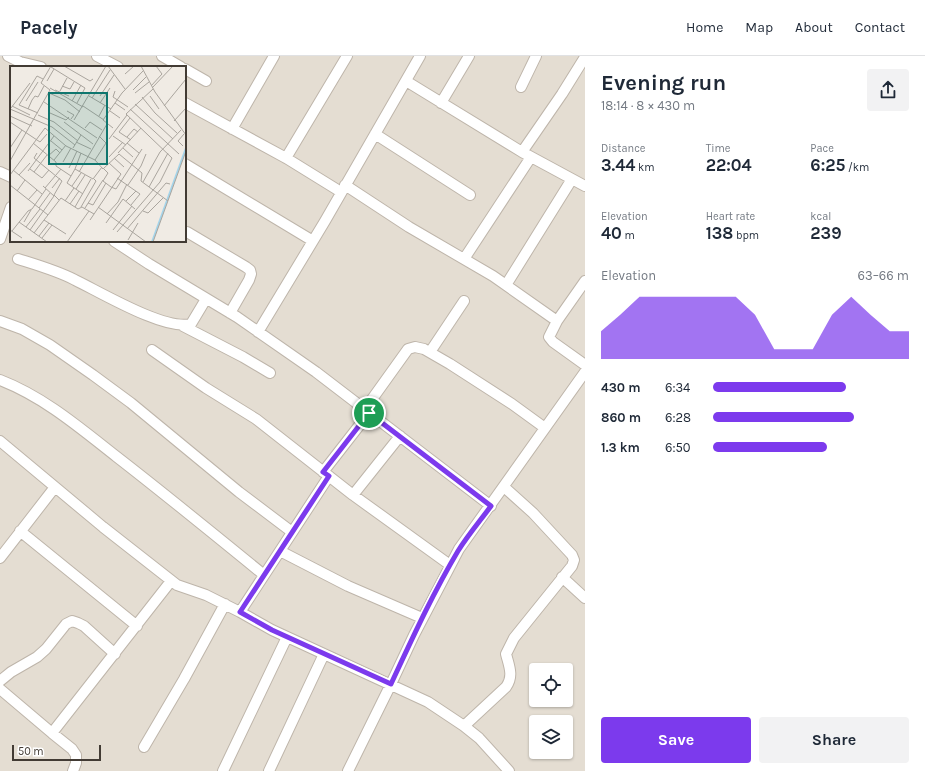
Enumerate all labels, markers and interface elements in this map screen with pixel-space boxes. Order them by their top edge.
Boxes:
text: Pacely [20,17,78,39]
text: Home [686,19,723,36]
text: Map [745,19,773,36]
text: About [795,19,833,36]
text: Contact [855,19,905,36]
inset map [10,66,186,242]
button: share [867,69,909,111]
text: Evening run [601,70,726,96]
text: 18:14 · 8 × 430 m [601,98,695,113]
text: Distance [601,142,645,155]
text: Time [706,142,730,155]
text: Pace [810,142,834,155]
text: 3.44 [601,155,635,175]
text: 22:04 [706,155,752,175]
text: 6:25 [810,155,845,175]
text: km [635,161,655,174]
text: /km [845,161,869,174]
text: Elevation [601,210,648,223]
text: Heart rate [706,210,755,223]
text: kcal [810,210,831,223]
text: 40 [601,223,622,243]
text: 138 [706,223,733,243]
text: 239 [810,223,842,243]
text: m [622,229,635,242]
text: bpm [733,229,759,242]
text: Elevation [601,268,656,283]
text: 63–66 m [858,268,909,283]
text: 430 m [601,380,641,395]
text: 6:34 [665,380,690,395]
pin [352,396,386,430]
icon: arrive [358,402,380,424]
text: 860 m [601,410,641,425]
text: 6:28 [665,410,691,425]
text: 1.3 km [601,440,640,455]
text: 6:50 [665,440,691,455]
map controls [529,663,573,759]
button: locate [529,663,573,707]
button: layers [529,715,573,759]
button: Save [601,717,751,763]
button: Share [759,717,909,763]
scale bar [12,743,101,762]
text: 50 m [18,745,44,758]

